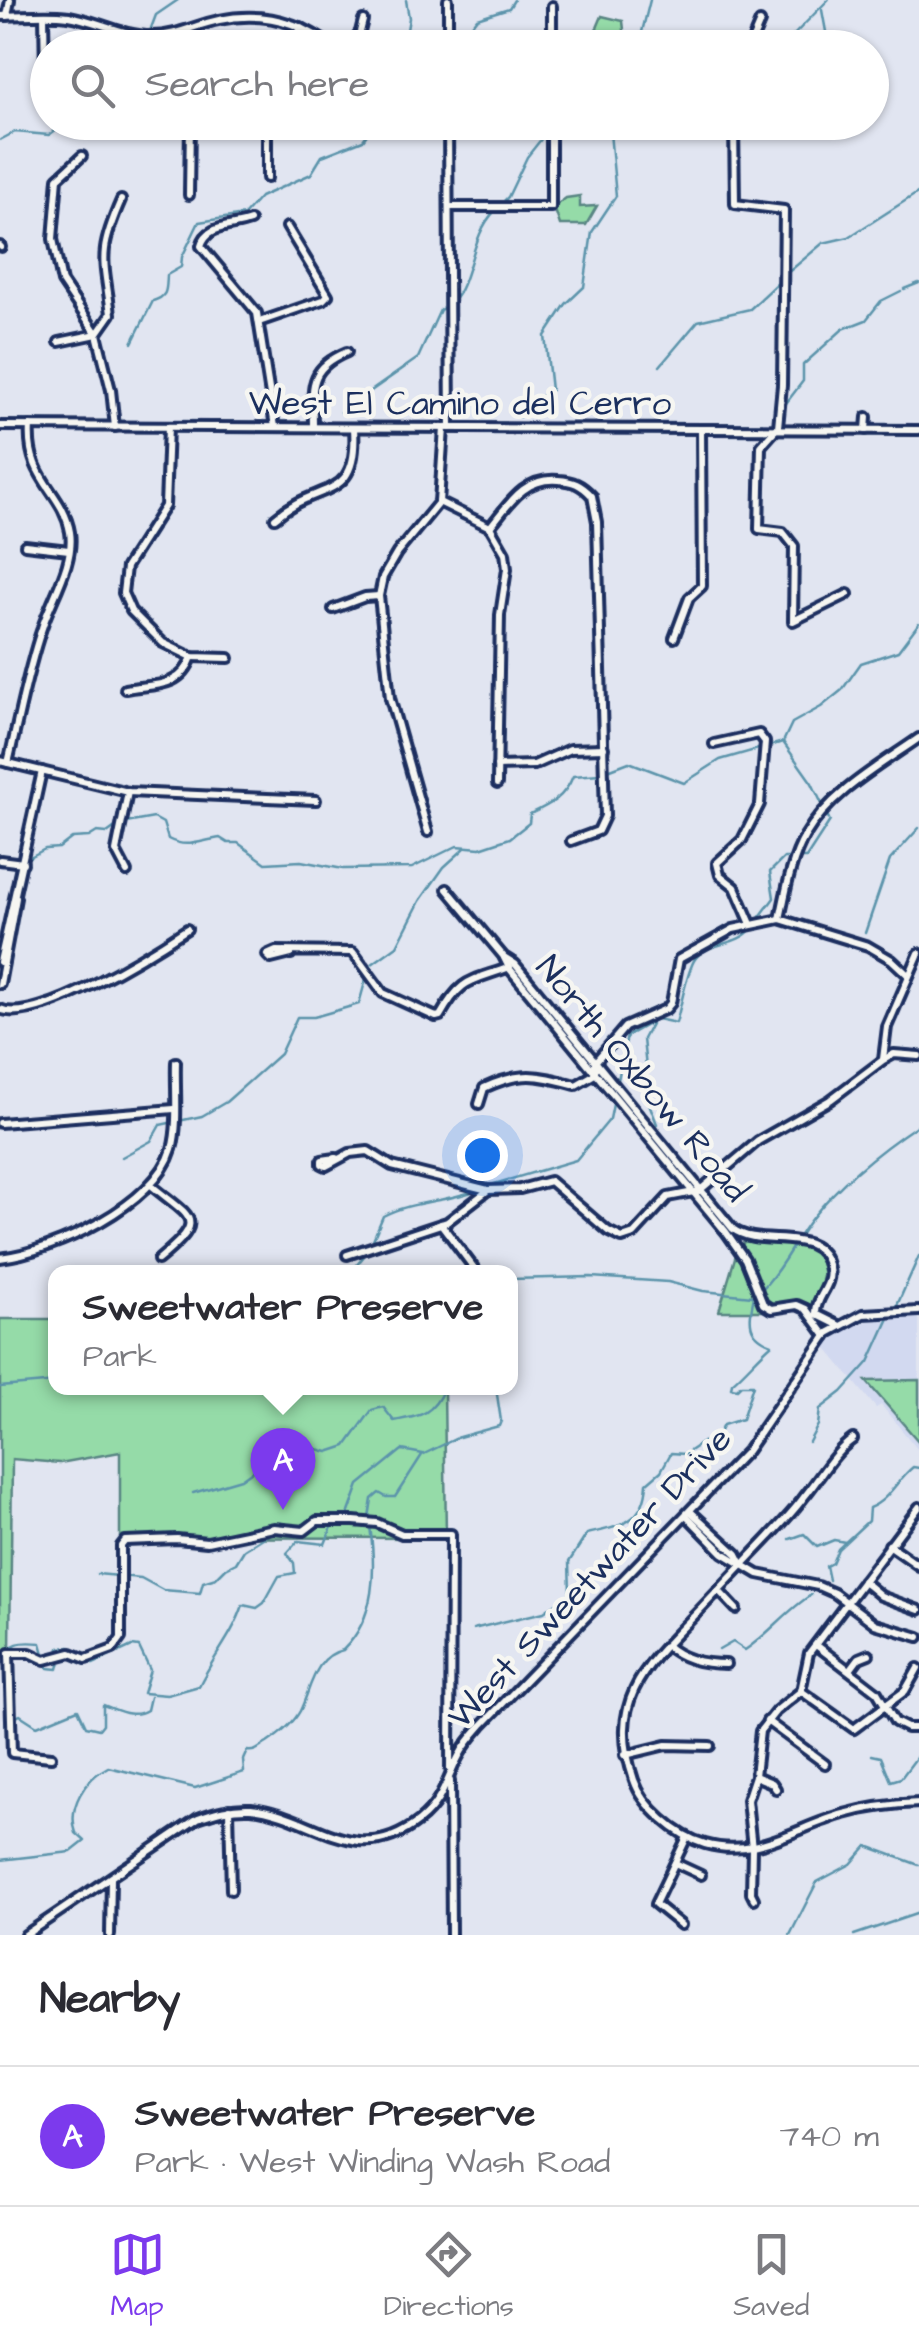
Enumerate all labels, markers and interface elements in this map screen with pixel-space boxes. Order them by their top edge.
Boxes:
search box [30,30,889,140]
icon: search [65,58,120,113]
text: Search here [145,59,369,111]
street label: West El Camino del Cerro [249,379,672,428]
street label: North Oxbow Road [524,945,760,1213]
your location [457,1130,508,1181]
popup [48,1265,518,1395]
text: Sweetwater Preserve [83,1282,483,1334]
text: Park [83,1334,157,1379]
street label: West Sweetwater Drive [437,1416,743,1740]
pin: A [250,1428,316,1510]
text: Nearby [40,1971,180,2029]
text: Sweetwater Preserve [135,2088,535,2140]
text: A [62,2114,83,2159]
text: 740 m [780,2114,879,2159]
text: Park · West Winding Wash Road [135,2140,610,2185]
tab: Map [110,2227,165,2326]
tab: Directions [384,2227,514,2326]
tab: Saved [733,2227,809,2326]

